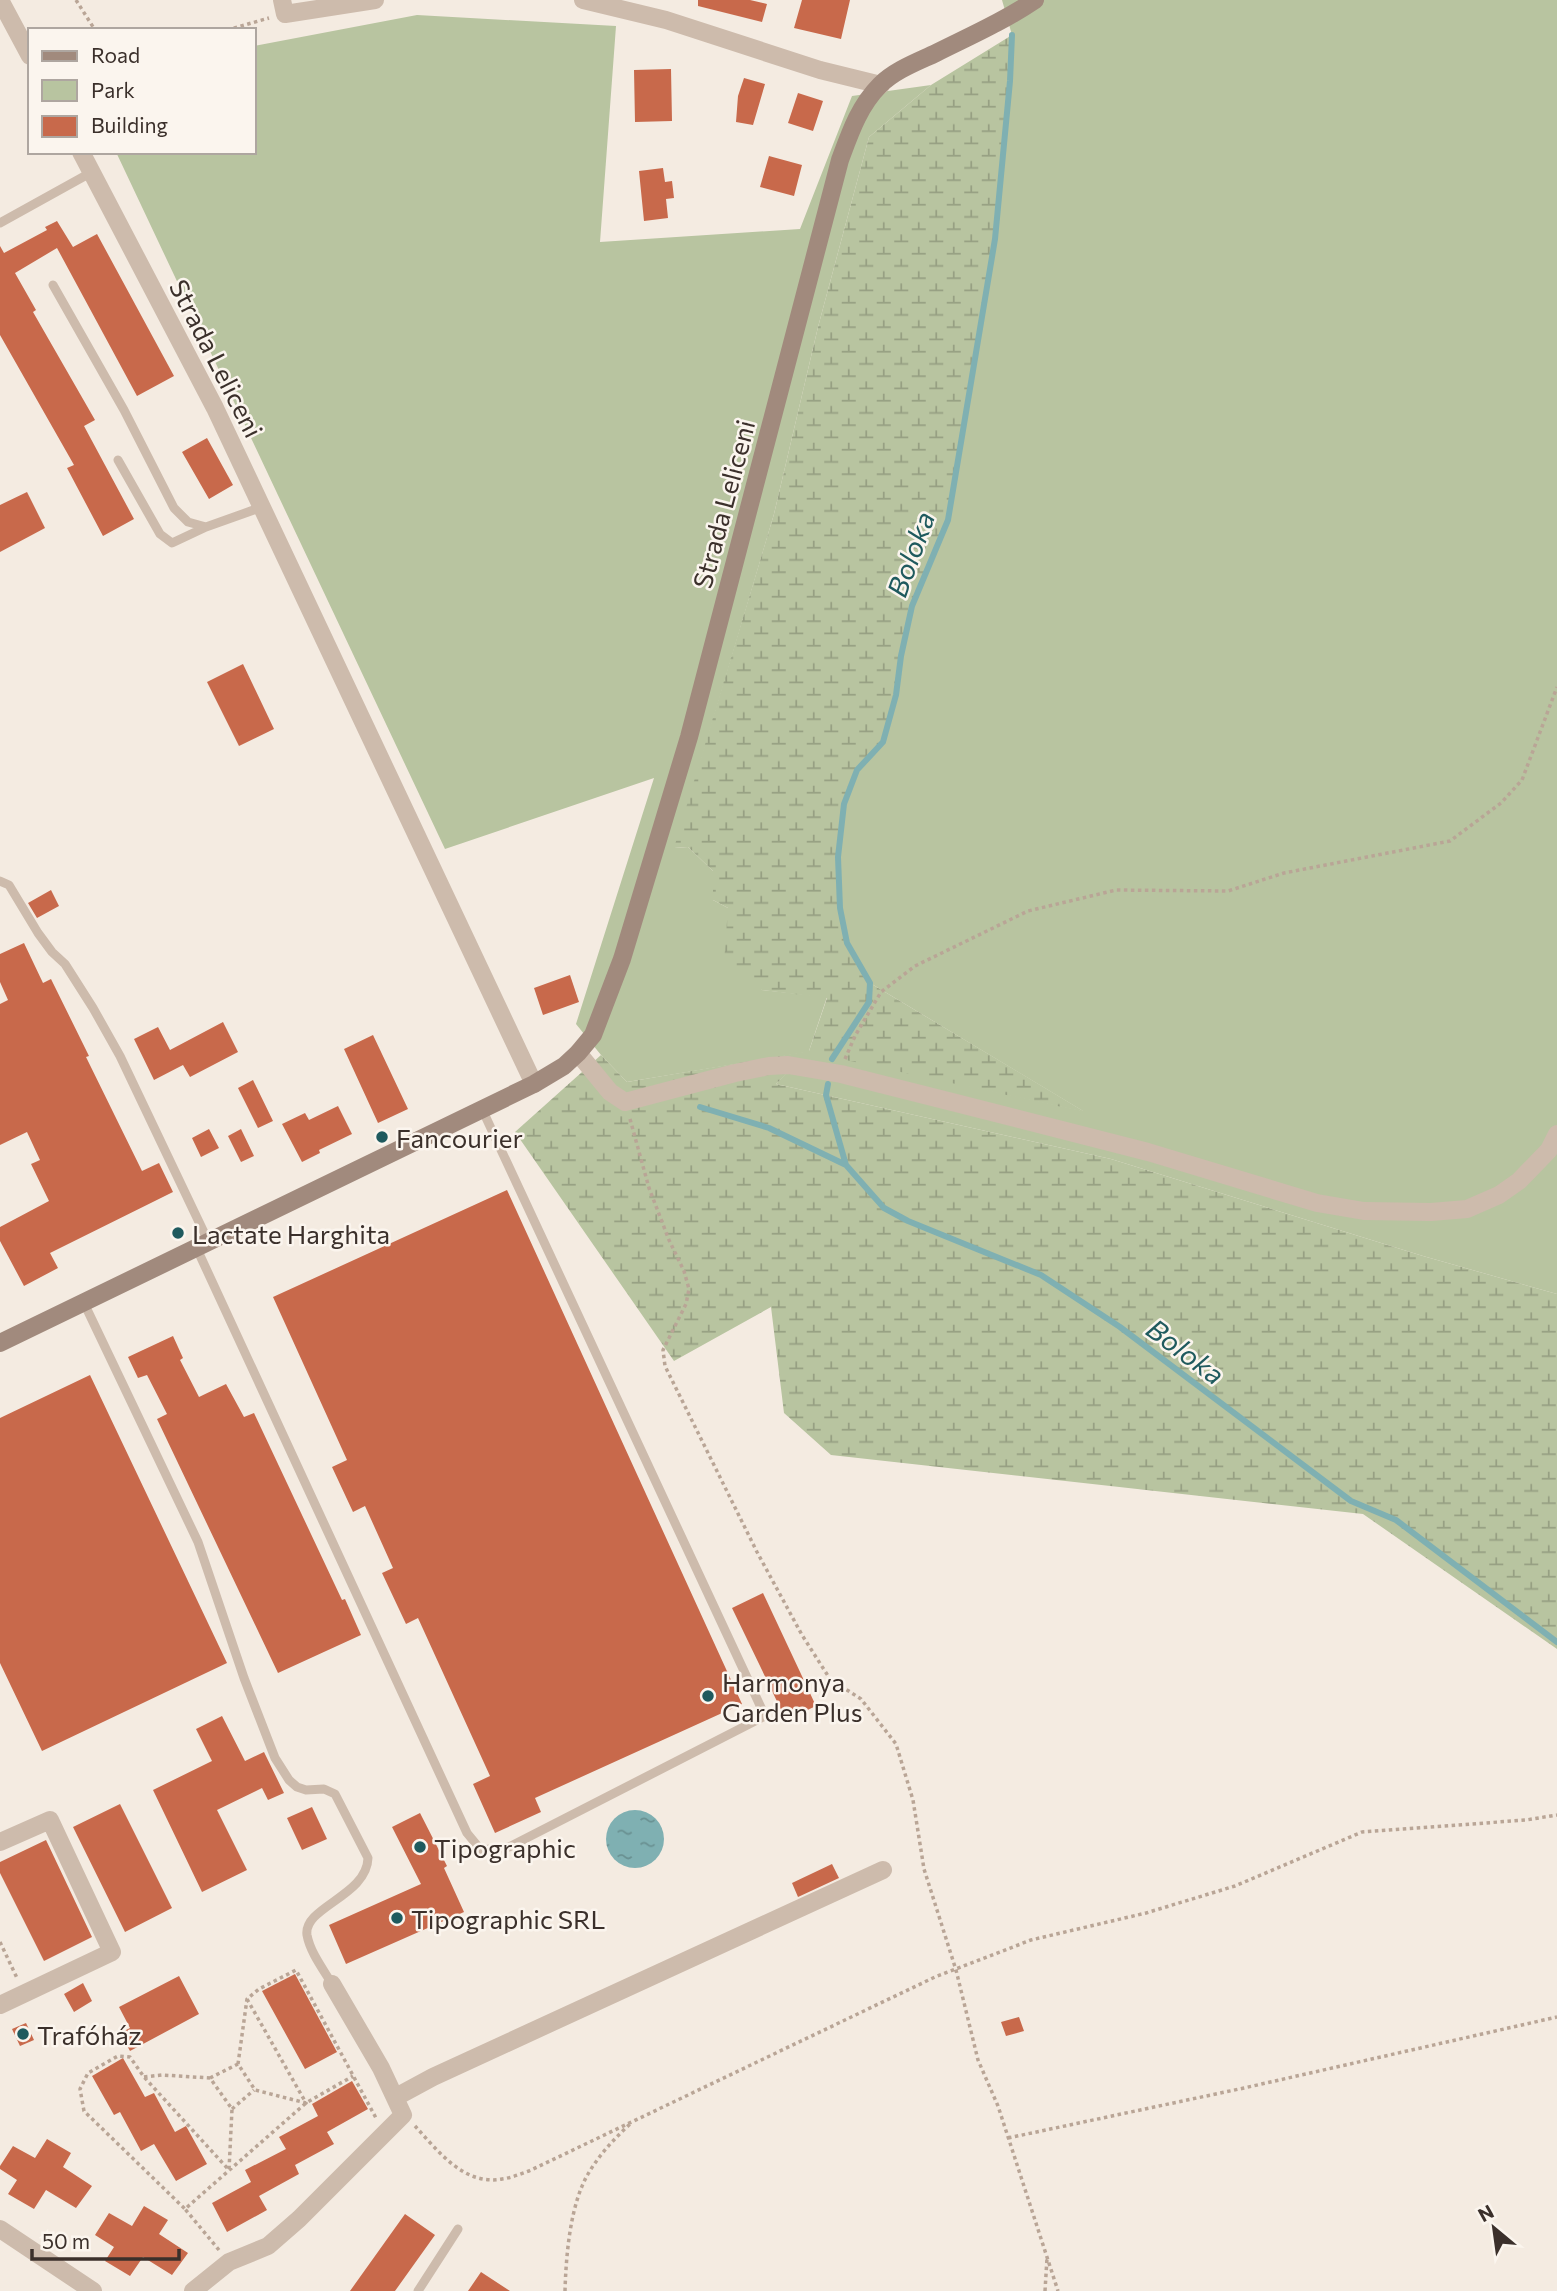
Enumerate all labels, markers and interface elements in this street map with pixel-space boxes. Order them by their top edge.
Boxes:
legend [28,28,256,154]
text: Road [91,42,140,67]
text: Park [91,77,135,102]
text: Building [91,112,168,137]
street label: Strada Leliceni [164,274,270,442]
street label: Strada Leliceni [686,416,760,592]
water label: Boloka [879,507,941,601]
place label: Fancourier [396,1122,523,1153]
marker: Fancourier [374,1129,390,1145]
place label: Lactate Harghita [192,1218,390,1249]
marker: Lactate Harghita [170,1225,186,1241]
water label: Boloka [1140,1311,1232,1391]
place label: Harmonya Garden Plus [722,1666,862,1727]
marker: Harmonya Garden Plus [700,1688,716,1704]
place label: Tipographic [434,1832,576,1863]
marker: Tipographic [412,1839,428,1855]
place label: Tipographic SRL [411,1903,605,1934]
marker: Tipographic SRL [389,1910,405,1926]
place label: Trafóház [37,2019,142,2050]
marker: Trafóház [15,2026,31,2042]
north arrow [1459,2193,1529,2263]
text: N [1474,2199,1497,2226]
scale bar [32,2218,178,2262]
text: 50 m [42,2228,90,2253]

